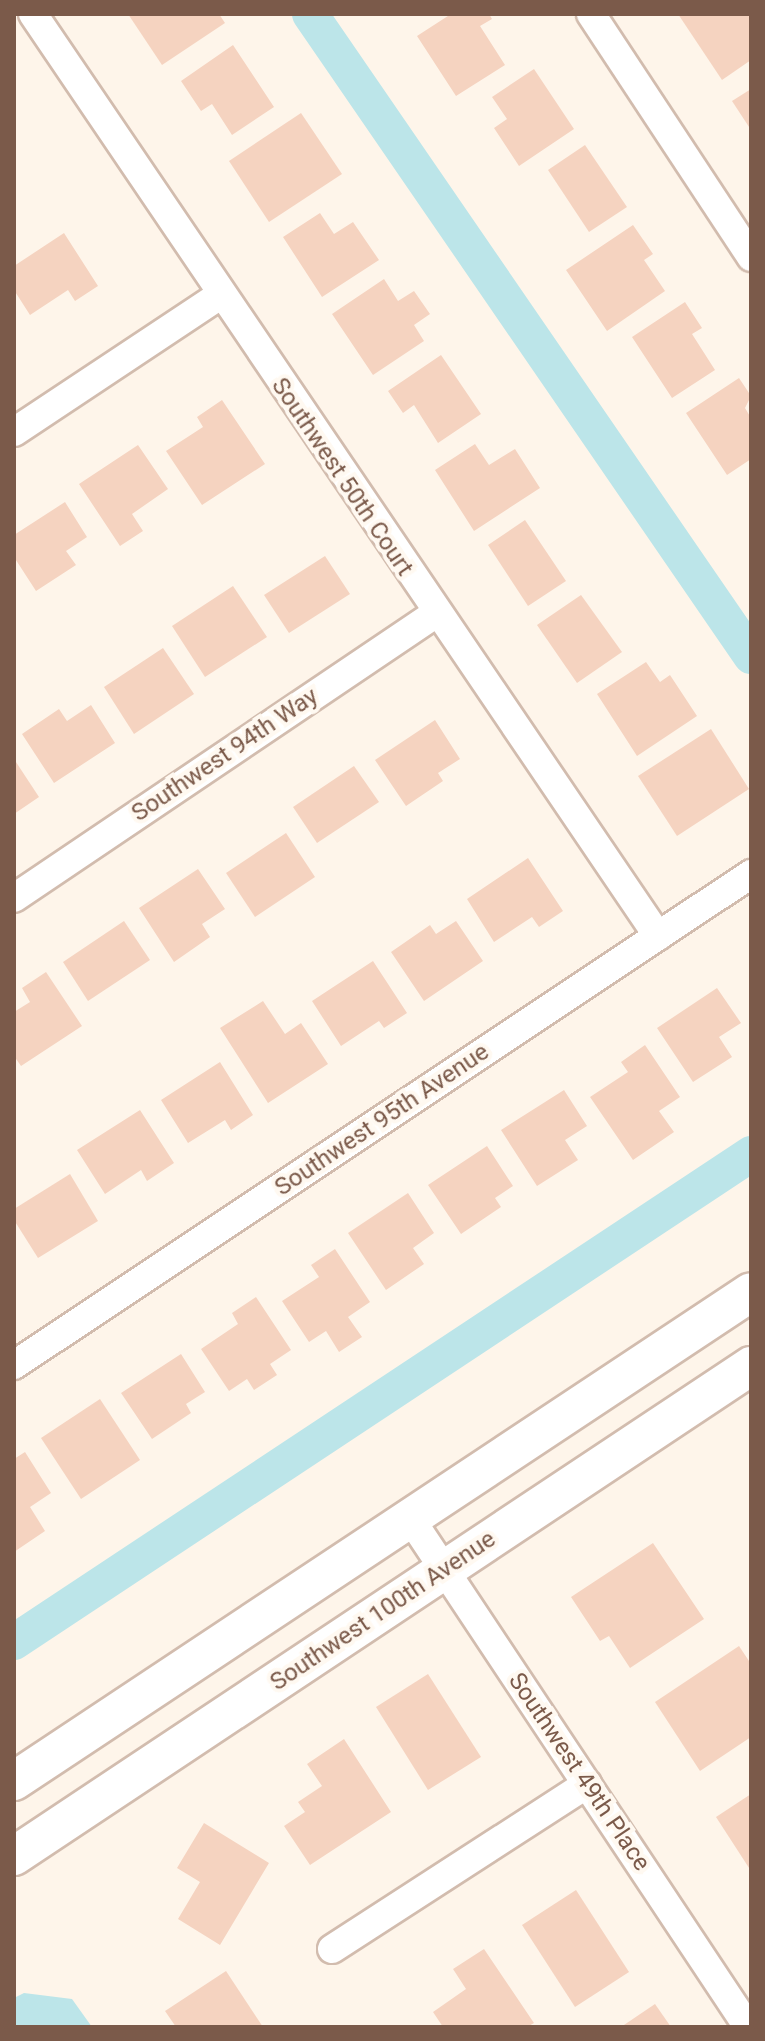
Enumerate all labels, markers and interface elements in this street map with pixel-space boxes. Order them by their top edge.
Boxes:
street label: Southwest 50th Court [265,373,419,581]
street label: Southwest 94th Way [126,682,324,828]
street label: Southwest 95th Avenue [270,1038,494,1202]
street label: Southwest 100th Avenue [265,1525,501,1697]
street label: Southwest 49th Place [502,1668,656,1876]

